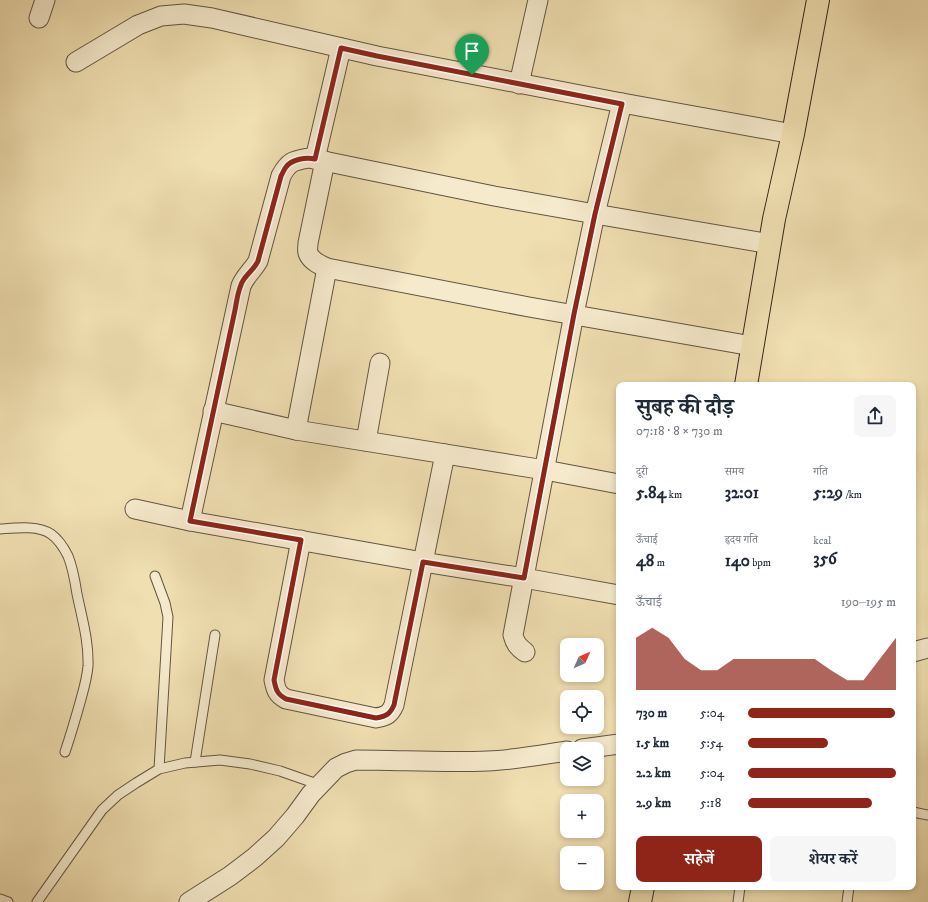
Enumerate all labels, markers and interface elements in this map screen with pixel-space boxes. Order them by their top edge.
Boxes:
pin [455,34,489,75]
icon: arrive [461,40,483,62]
text: सुबह की दौड़ [636,394,734,421]
button: share [854,395,896,437]
text: 07:18 · 8 × 730 m [636,423,723,439]
text: दूरी [636,465,648,479]
text: समय [725,465,744,479]
text: गति [813,465,828,479]
text: 5.84 [636,482,666,504]
text: 32:01 [725,482,759,504]
text: 5:29 [813,482,843,504]
text: km [666,488,682,502]
text: /km [843,488,862,502]
text: ऊँचाई [636,533,658,547]
text: हृदय गति [725,533,758,547]
text: kcal [813,534,831,548]
text: 356 [813,548,837,570]
text: 48 [636,550,654,572]
text: 140 [725,550,750,572]
text: m [654,556,665,570]
text: bpm [750,556,771,570]
text: ऊँचाई [636,594,662,610]
text: 190–195 m [841,594,896,610]
north arrow [560,638,604,682]
map controls [560,638,604,890]
button: locate [560,690,604,734]
text: 730 m [636,705,667,721]
text: 5:04 [700,705,724,721]
text: 1.5 km [636,735,669,751]
text: 5:54 [700,735,723,751]
button: layers [560,742,604,786]
text: 2.2 km [636,765,671,781]
text: 5:04 [700,765,724,781]
button: + [560,794,604,838]
text: 2.9 km [636,795,671,811]
text: 5:18 [700,795,721,811]
button: सहेजें [636,836,762,882]
button: शेयर करें [770,836,896,882]
button: − [560,846,604,890]

